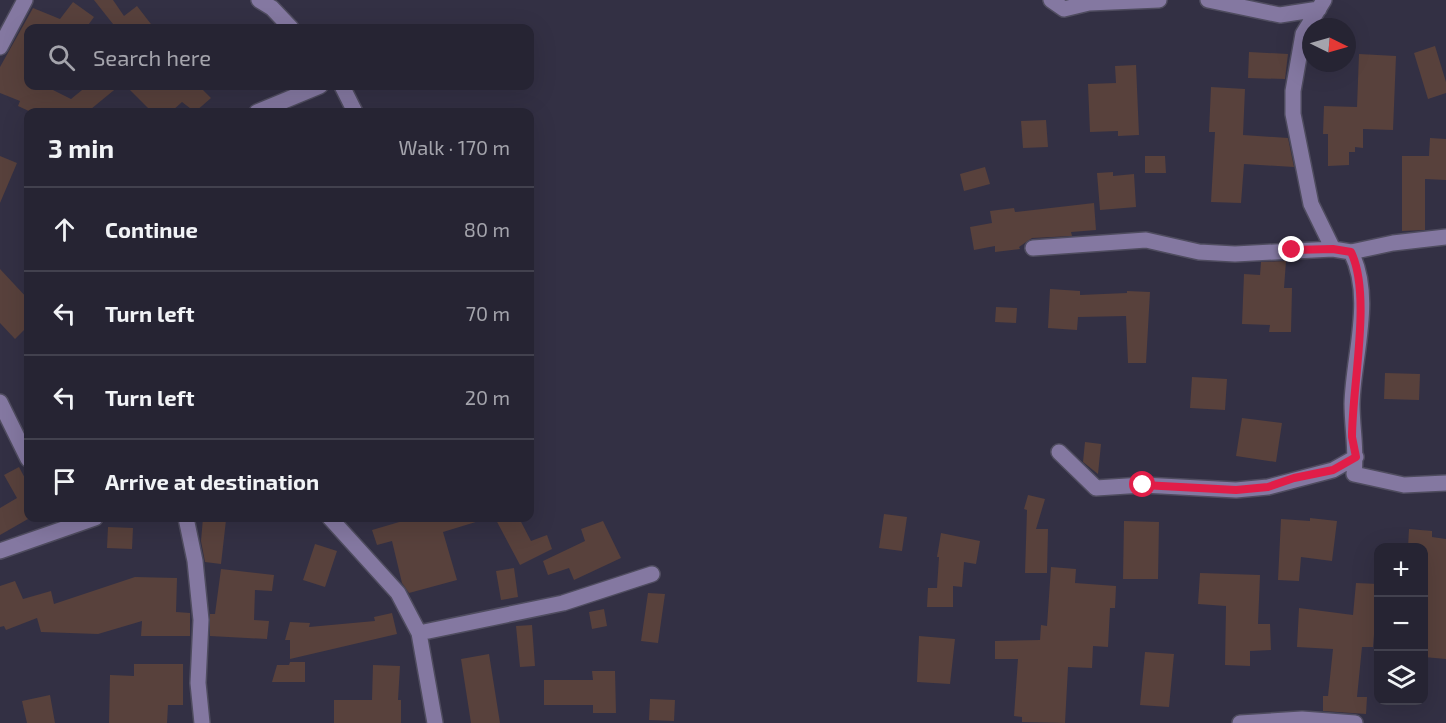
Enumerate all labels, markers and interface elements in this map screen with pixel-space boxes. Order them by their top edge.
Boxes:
north arrow [1302,18,1356,72]
search box [24,24,534,90]
icon: search [45,41,78,74]
text: Search here [93,44,211,70]
text: 3 min [48,132,114,163]
text: Walk · 170 m [399,135,510,159]
icon: ahead [48,213,81,246]
text: Continue [105,216,198,242]
text: 80 m [464,217,510,241]
route end [1278,236,1304,262]
icon: left [48,297,81,330]
text: Turn left [105,300,194,326]
text: 70 m [466,301,510,325]
icon: left [48,381,81,414]
text: Turn left [105,384,194,410]
text: 20 m [465,385,510,409]
icon: arrive [48,465,81,498]
text: Arrive at destination [105,468,319,494]
route start [1129,471,1155,497]
map controls [1374,543,1428,705]
button: + [1374,543,1428,597]
button: − [1374,597,1428,651]
button: layers [1374,651,1428,705]

